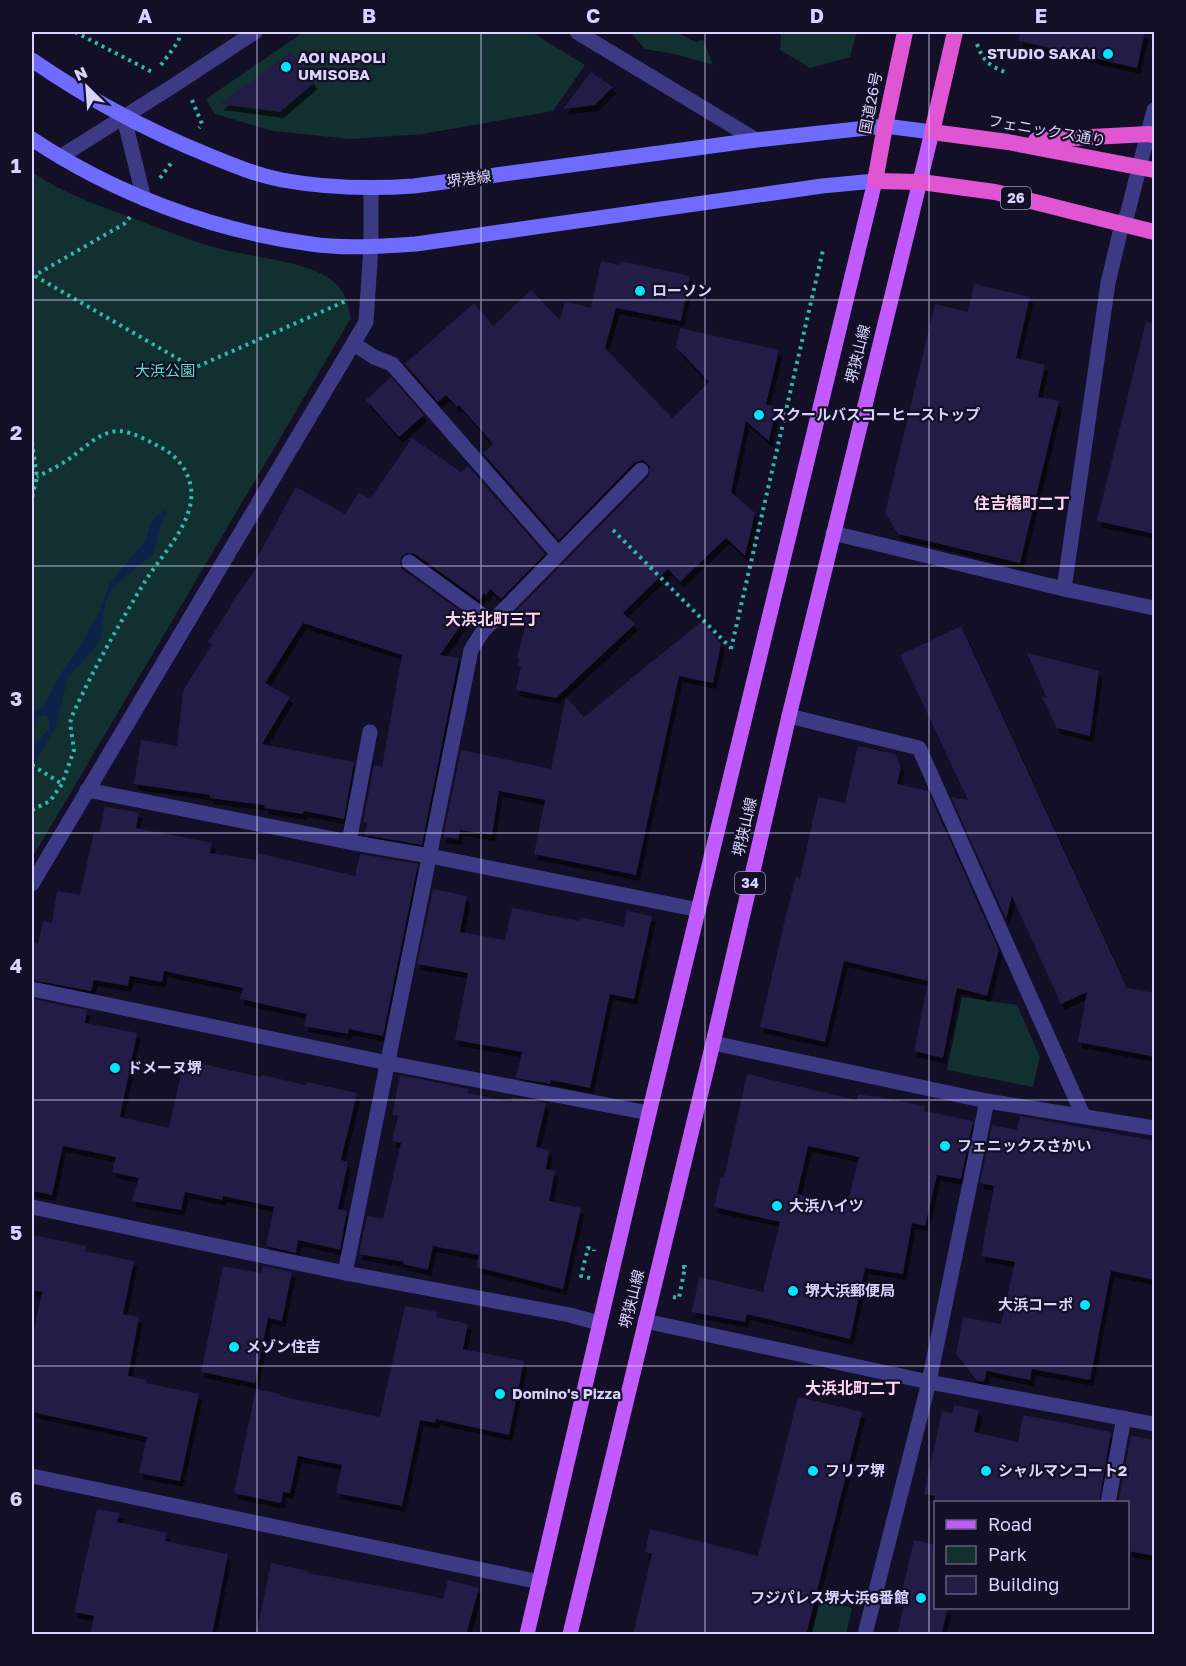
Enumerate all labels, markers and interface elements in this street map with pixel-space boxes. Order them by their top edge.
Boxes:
text: A [138,3,152,27]
text: B [362,3,376,27]
text: C [586,3,600,27]
text: D [810,3,824,27]
text: E [1035,3,1047,27]
place label: STUDIO SAKAI [987,44,1096,62]
marker: STUDIO SAKAI [1101,47,1115,61]
place label: AOI NAPOLI UMISOBA [298,48,386,83]
north arrow [57,57,117,117]
marker: AOI NAPOLI UMISOBA [279,60,293,74]
text: N [71,62,90,85]
street label: 国道26号 [855,70,885,135]
street label: フェニックス通り [987,111,1108,149]
text: 1 [11,153,21,177]
street label: 堺港線 [445,166,492,190]
road number: 26 [1001,187,1031,209]
place label: ローソン [652,281,712,299]
marker: ローソン [633,284,647,298]
street label: 堺狭山線 [841,322,873,385]
park label: 大浜公園 [135,361,195,379]
place label: スクールバスコーヒーストップ [771,405,980,423]
marker: スクールバスコーヒーストップ [752,408,766,422]
text: 2 [10,420,22,444]
district label: 住吉橋町二丁 [973,493,1070,513]
district label: 大浜北町三丁 [445,609,541,629]
text: 3 [10,686,22,710]
street label: 堺狭山線 [729,796,760,858]
road number: 34 [735,872,765,894]
text: 4 [10,953,22,977]
place label: ドメーヌ堺 [127,1058,202,1076]
marker: ドメーヌ堺 [108,1061,122,1075]
place label: フェニックスさかい [957,1136,1092,1154]
marker: フェニックスさかい [938,1139,952,1153]
place label: 大浜ハイツ [789,1196,864,1214]
marker: 大浜ハイツ [770,1199,784,1213]
text: 5 [10,1220,22,1244]
street label: 堺狭山線 [615,1267,647,1330]
place label: 堺大浜郵便局 [805,1281,895,1299]
marker: 堺大浜郵便局 [786,1284,800,1298]
place label: 大浜コーポ [998,1295,1073,1313]
marker: 大浜コーポ [1078,1298,1092,1312]
place label: メゾン住吉 [246,1337,321,1355]
marker: メゾン住吉 [227,1340,241,1354]
district label: 大浜北町二丁 [805,1378,901,1398]
place label: Domino's Pizza [512,1384,621,1402]
marker: Domino's Pizza [493,1387,507,1401]
place label: フリア堺 [825,1461,885,1479]
place label: シャルマンコート2 [998,1461,1127,1479]
marker: フリア堺 [806,1464,820,1478]
marker: シャルマンコート2 [979,1464,993,1478]
text: 6 [10,1486,22,1510]
legend [934,1501,1129,1609]
text: Road [988,1513,1032,1535]
text: Park [988,1543,1027,1565]
text: Building [988,1573,1059,1595]
place label: フジパレス堺大浜6番館 [750,1588,909,1606]
marker: フジパレス堺大浜6番館 [914,1591,928,1605]

